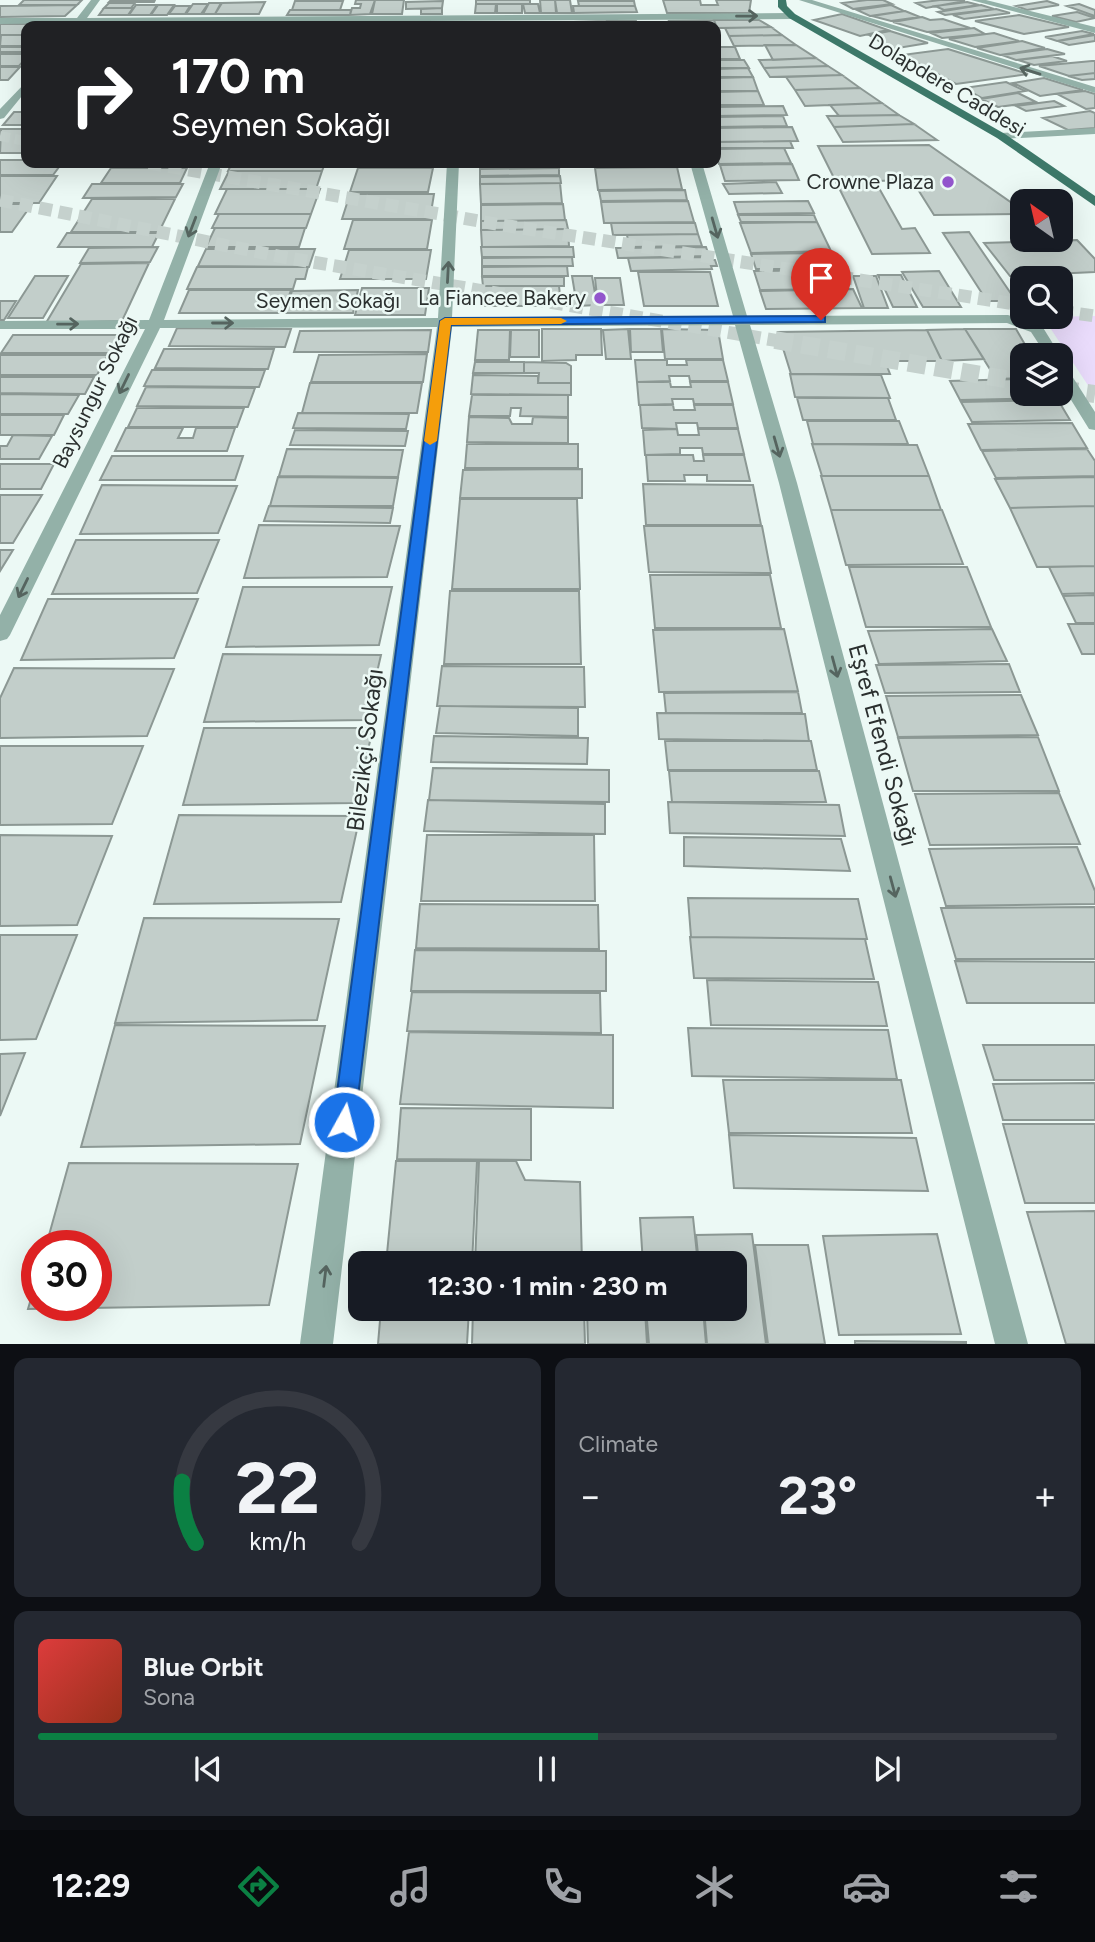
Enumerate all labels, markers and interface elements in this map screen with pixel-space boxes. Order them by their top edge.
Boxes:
one-way arrow [735,9,758,23]
street label: Dolapdere Caddesi [864,28,1030,141]
text: 170 m [171,46,305,105]
icon: right [56,49,147,140]
one-way arrow [1019,63,1041,76]
text: Seymen Sokağı [171,106,391,144]
place label: Crowne Plaza [807,169,934,194]
marker: Crowne Plaza [940,174,956,190]
north arrow [1010,189,1073,252]
map controls [1010,189,1073,406]
one-way arrow [184,215,197,237]
one-way arrow [709,217,722,239]
pin [791,248,851,320]
icon: arrive [802,259,840,297]
one-way arrow [441,261,454,284]
button: search [1010,266,1073,329]
place label: La Fiancee Bakery [418,285,586,310]
street label: Seymen Sokağı [256,288,400,313]
marker: La Fiancee Bakery [592,290,608,306]
street label: Baysungur Sokağı [47,311,142,472]
one-way arrow [211,316,234,329]
one-way arrow [56,317,79,331]
button: layers [1010,343,1073,406]
one-way arrow [117,373,131,394]
one-way arrow [772,436,785,458]
one-way arrow [16,577,30,598]
street label: Eşref Efendi Sokağı [842,640,924,849]
one-way arrow [830,656,843,678]
street label: Bilezikçi Sokağı [340,667,389,833]
one-way arrow [887,875,900,898]
position arrow [307,1085,381,1159]
speed limit sign: 30 [21,1230,112,1321]
one-way arrow [318,1265,331,1288]
text: 12:30 · 1 min · 230 m [427,1270,668,1302]
text: Climate [579,1430,658,1458]
text: 22 [235,1445,319,1532]
text: 23° [778,1465,857,1527]
text: − [579,1473,602,1519]
text: + [1033,1473,1057,1519]
text: km/h [249,1526,306,1556]
text: Blue Orbit [143,1651,264,1683]
text: Sona [143,1683,195,1711]
icon: previous [189,1750,227,1788]
icon: pause [528,1750,566,1788]
icon: next [868,1750,906,1788]
icon: directions [234,1862,283,1911]
icon: music [386,1862,435,1911]
icon: phone [538,1862,587,1911]
icon: climate [690,1862,739,1911]
icon: car [842,1862,891,1911]
icon: filters [994,1862,1043,1911]
text: 12:29 [52,1867,130,1905]

